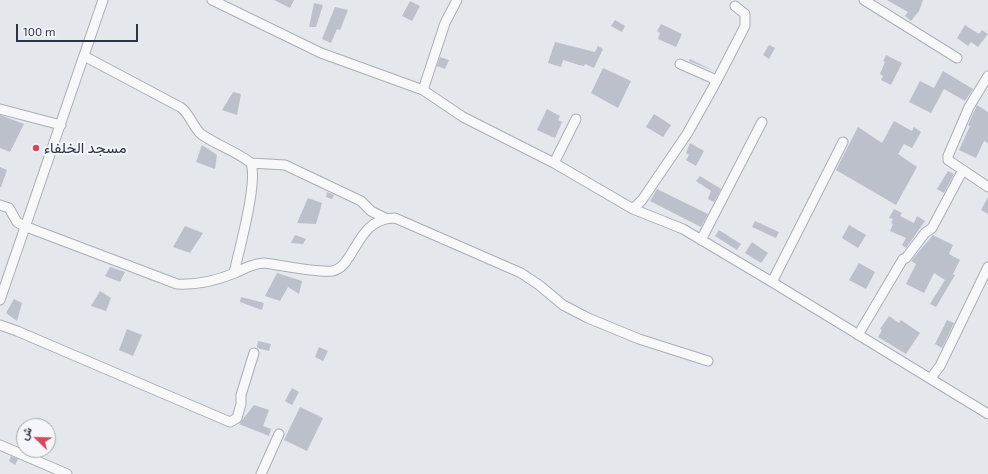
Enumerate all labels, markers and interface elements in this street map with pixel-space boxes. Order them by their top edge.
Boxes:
scale bar [18,16,140,42]
text: 100 m [23,24,55,38]
place label: مسجد الخلفاء [44,139,126,157]
marker: مسجد الخلفاء [31,143,41,153]
north arrow [16,418,56,458]
text: ش [17,425,34,442]

